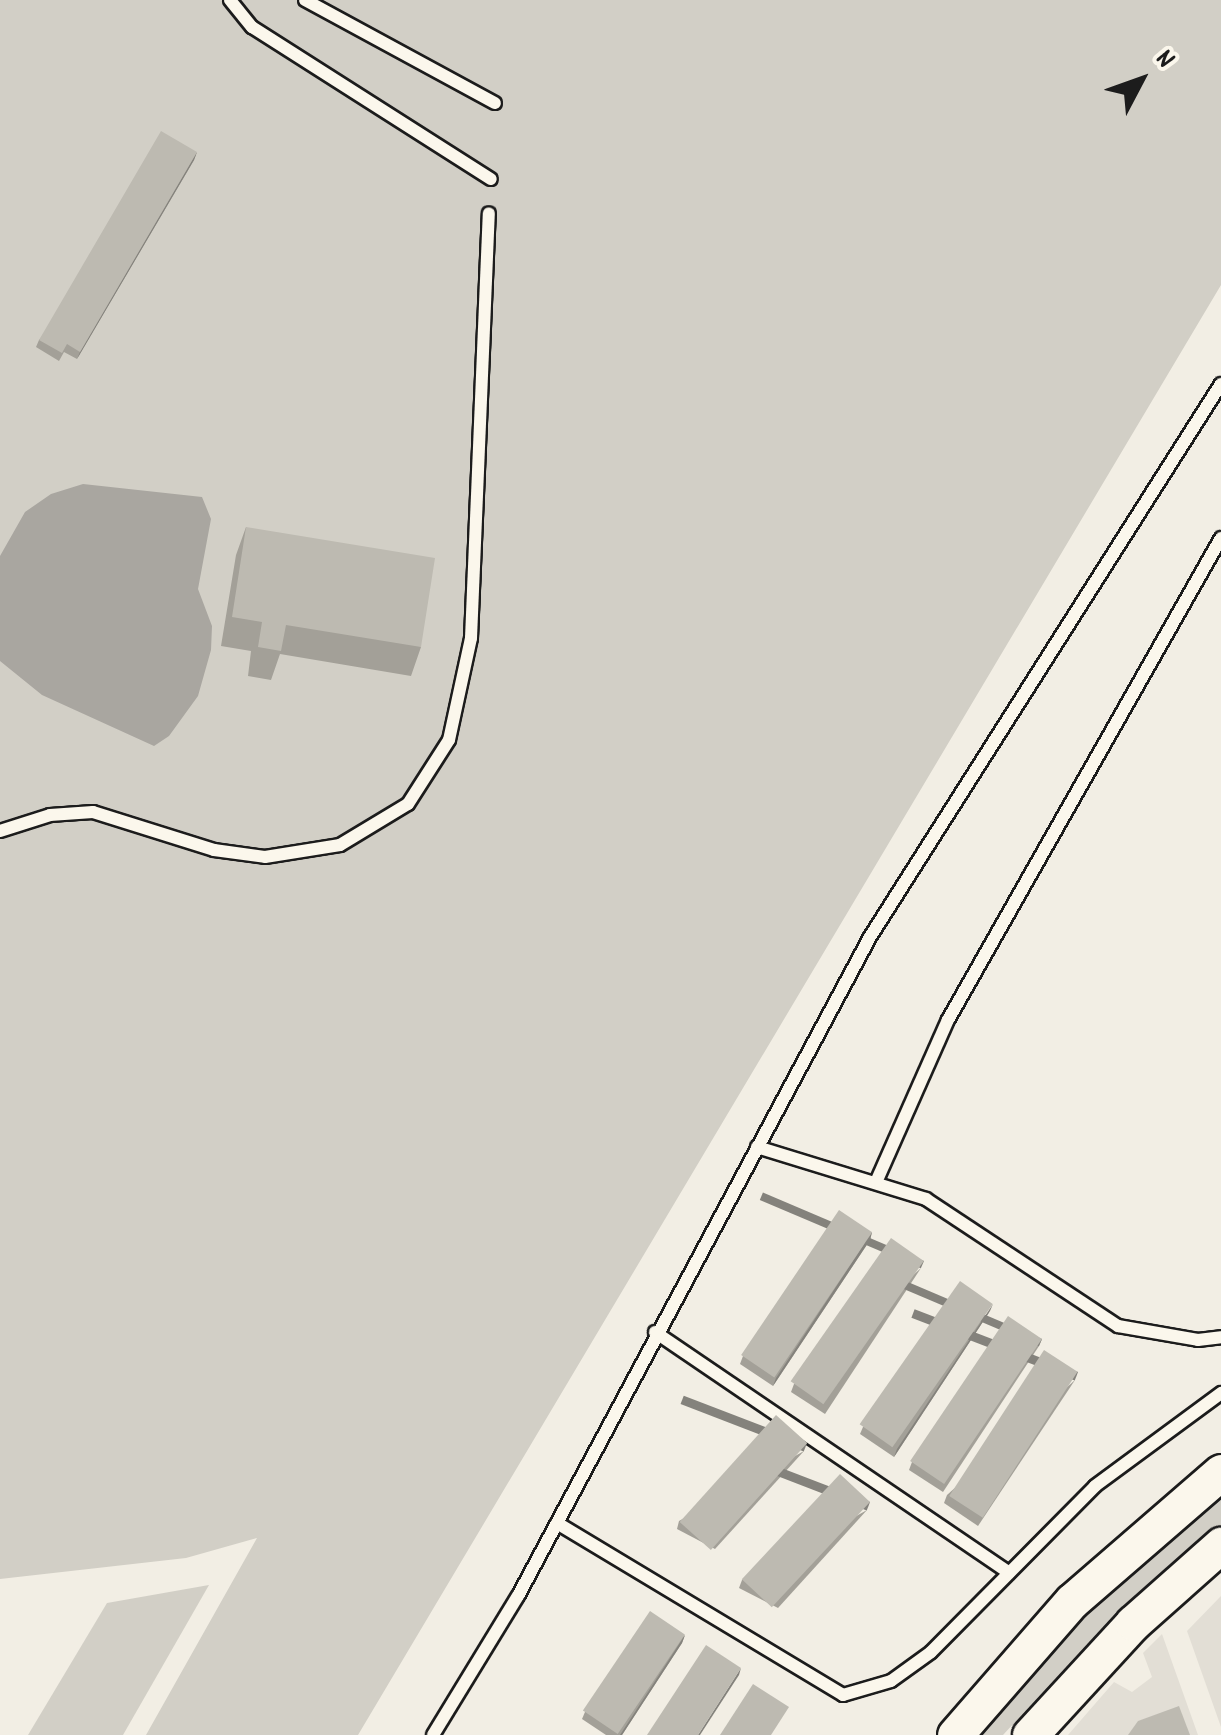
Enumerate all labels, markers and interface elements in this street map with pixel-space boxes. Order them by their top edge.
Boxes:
north arrow [1091,30,1191,130]
text: N [1144,42,1183,79]

